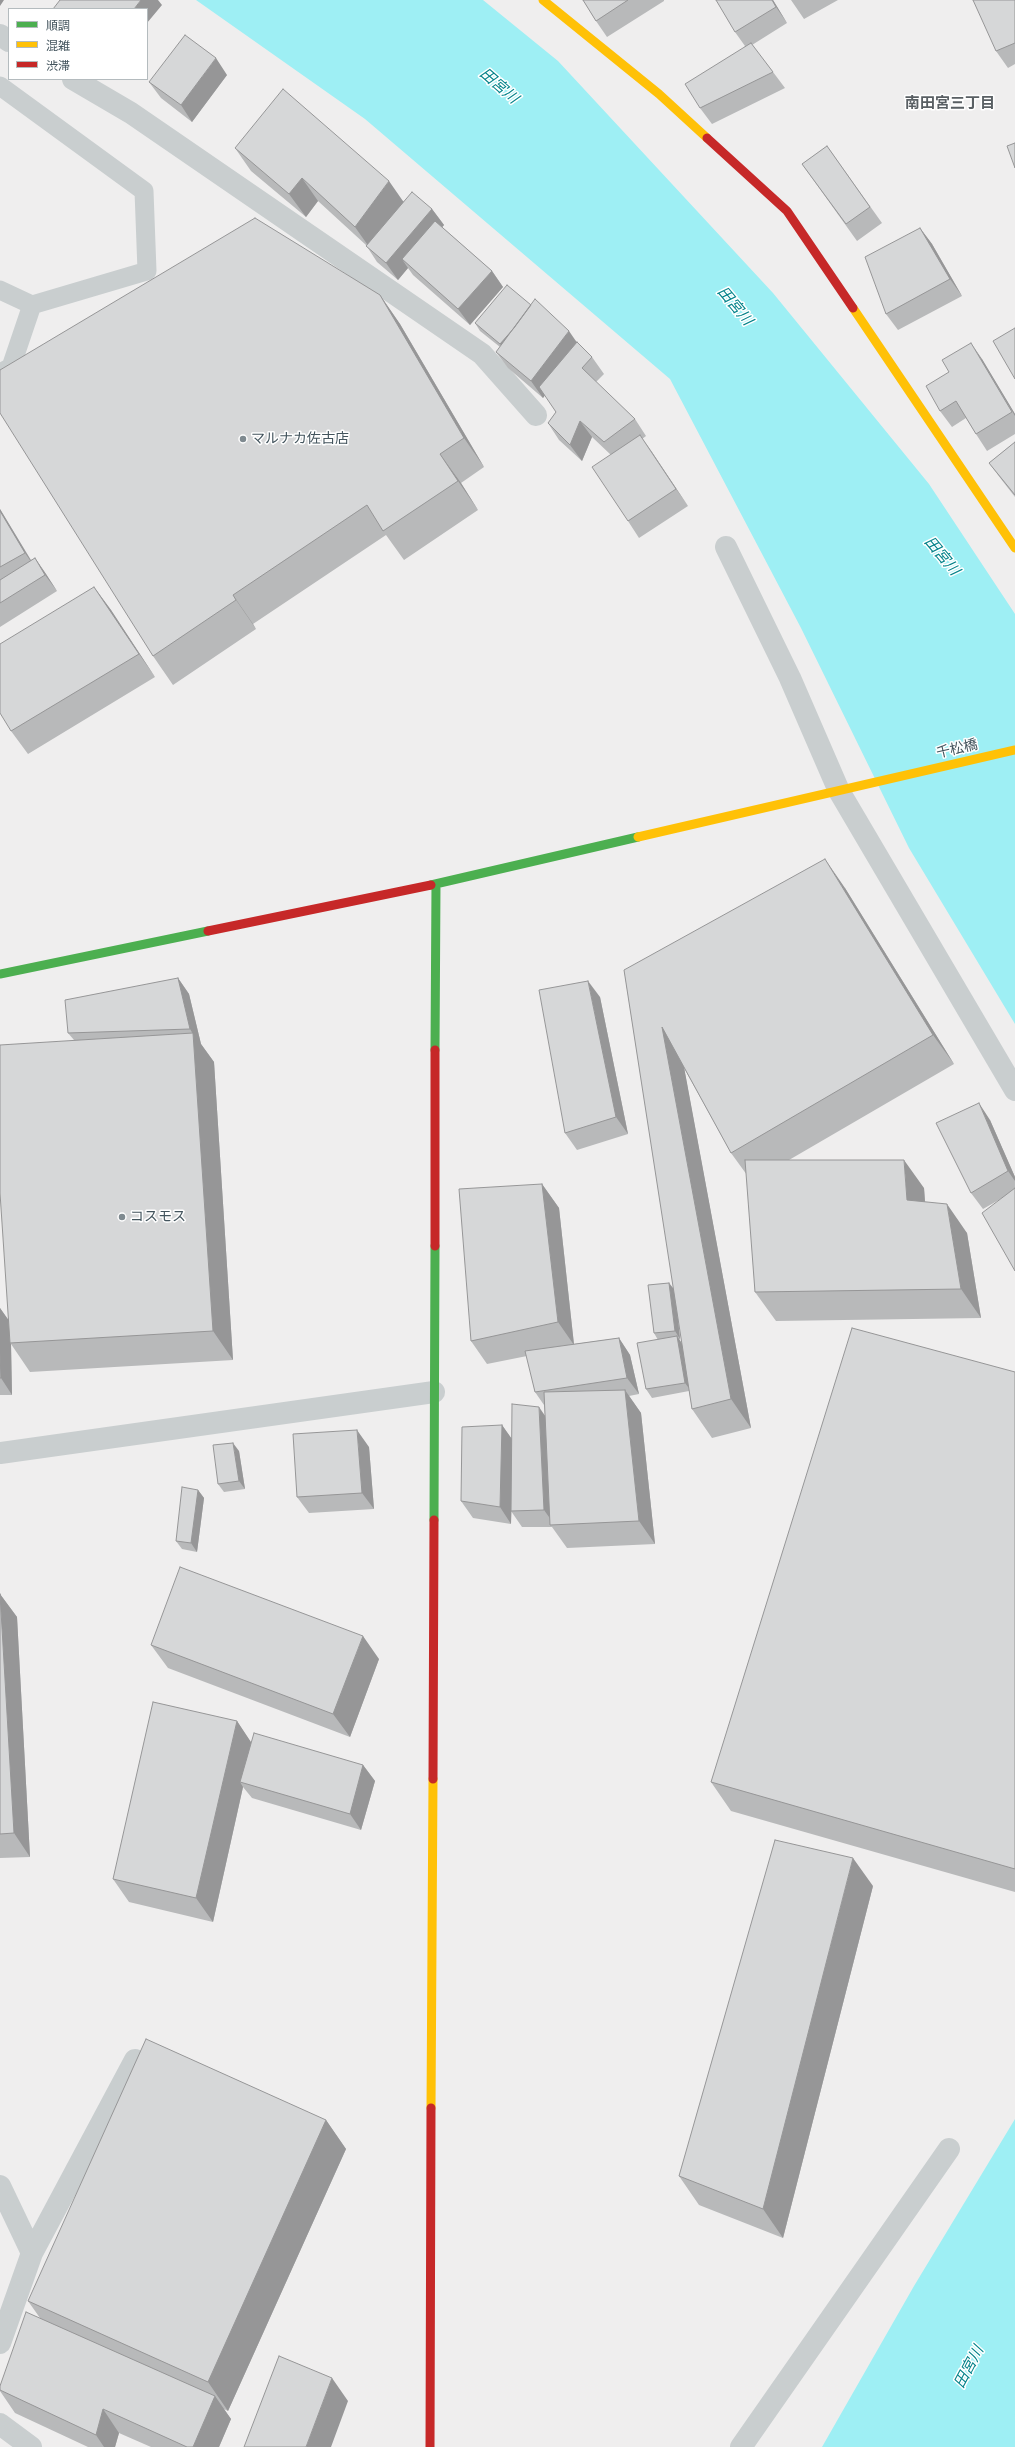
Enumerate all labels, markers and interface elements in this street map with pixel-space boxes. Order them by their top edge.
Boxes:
legend [8,8,148,80]
text: 順調 [46,18,70,33]
text: 混雑 [46,38,70,53]
text: 渋滞 [46,58,70,73]
water label: 田宮川 [476,64,522,108]
district label: 南田宮三丁目 [905,94,995,112]
water label: 田宮川 [714,283,756,329]
place label: マルナカ佐古店 [251,431,349,447]
marker: マルナカ佐古店 [238,434,248,444]
water label: 田宮川 [921,533,963,579]
street label: 千松橋 [935,736,979,762]
place label: コスモス [130,1209,186,1225]
marker: コスモス [117,1212,127,1222]
water label: 田宮川 [950,2343,988,2391]

